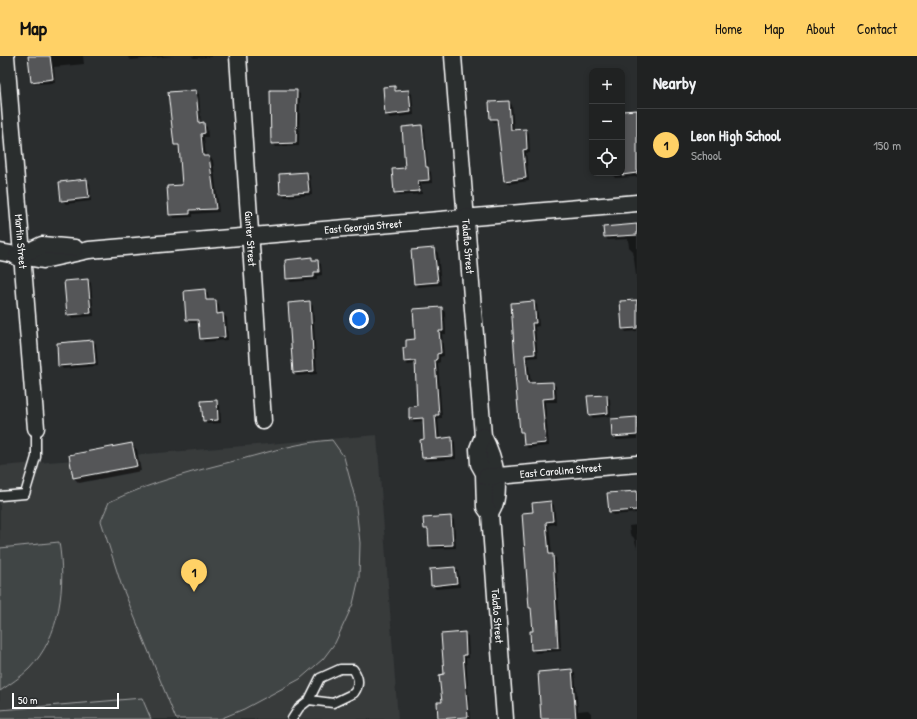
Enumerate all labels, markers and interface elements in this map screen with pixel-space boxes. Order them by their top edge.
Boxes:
text: Map [20,15,47,41]
text: Home [715,19,742,38]
text: Map [764,19,784,38]
text: About [806,19,835,38]
text: Contact [857,19,897,38]
map controls [589,68,625,176]
button: + [589,68,625,104]
text: Nearby [653,71,696,94]
button: − [589,104,625,140]
text: Leon High School [691,125,781,146]
text: 1 [664,136,668,154]
text: 150 m [873,136,901,154]
button: locate [589,140,625,176]
text: School [691,146,721,164]
street label: Gunter Street [242,210,259,267]
street label: Martin Street [12,214,30,269]
street label: East Georgia Street [324,216,403,237]
street label: Talaflo Street [459,218,477,275]
your location [349,309,369,329]
street label: East Carolina Street [519,460,602,481]
pin: 1 [181,559,207,592]
street label: Talaflo Street [488,588,506,644]
scale bar [12,691,119,710]
text: 50 m [18,693,38,707]

